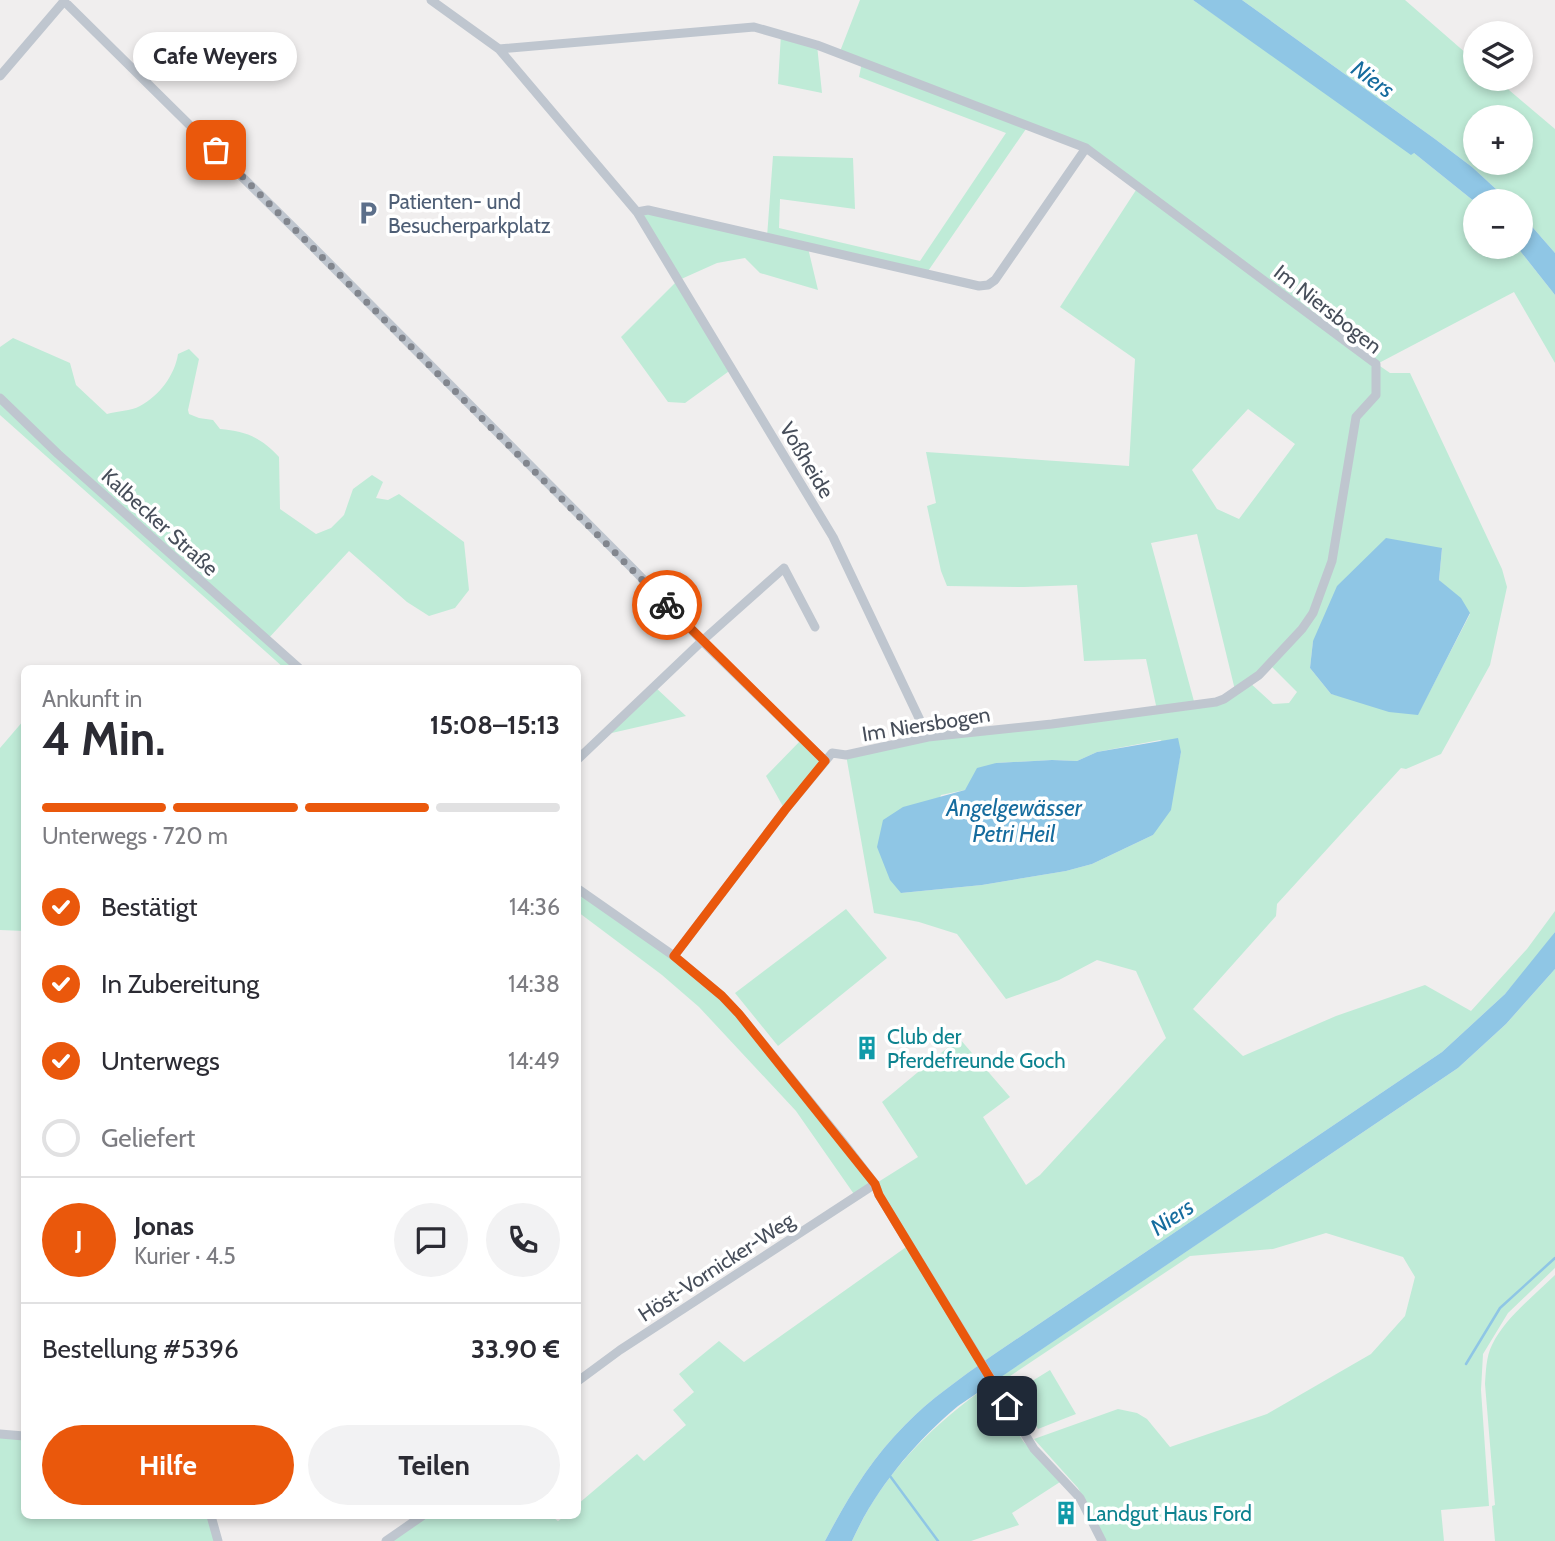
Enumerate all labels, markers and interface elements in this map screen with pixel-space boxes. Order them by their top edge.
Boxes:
map controls [1463,21,1533,259]
button: layers [1463,21,1533,91]
callout: Cafe Weyers [134,31,298,80]
text: Cafe Weyers [153,42,277,70]
water label: Niers [1346,54,1400,104]
button: + [1463,105,1533,175]
pin [186,120,246,180]
icon: bag [197,131,235,169]
place label: Patienten- und Besucherparkplatz [388,189,551,238]
button: − [1463,189,1533,259]
parking icon: Patienten- und Besucherparkplatz [354,199,382,227]
street label: Im Niersbogen [1269,259,1387,359]
street label: Voßheide [775,418,839,503]
street label: Kalbecker Straße [97,463,224,581]
courier [632,570,702,640]
icon: bike [648,586,686,624]
text: Ankunft in [42,685,142,713]
street label: Im Niersbogen [860,702,992,746]
text: 15:08–15:13 [430,709,560,741]
text: 4 Min. [42,711,165,767]
water label: Angelgewässer Petri Heil [945,794,1083,848]
text: Unterwegs · 720 m [42,822,228,850]
icon: check [42,888,80,926]
text: Bestätigt [101,891,198,923]
text: 14:36 [509,893,560,921]
icon: check [42,965,80,1003]
text: In Zubereitung [101,968,259,1000]
text: 14:38 [508,970,560,998]
place label: Club der Pferdefreunde Goch [887,1024,1066,1073]
building icon: Club der Pferdefreunde Goch [853,1034,881,1062]
icon: check [42,1042,80,1080]
text: Unterwegs [101,1045,220,1077]
text: 14:49 [508,1047,560,1075]
text: Geliefert [101,1122,195,1154]
water label: Niers [1145,1192,1199,1242]
button: chat [394,1203,468,1277]
button: phone [486,1203,560,1277]
street label: Höst-Vornicker-Weg [633,1207,799,1327]
text: Jonas [134,1210,194,1242]
text: J [75,1224,83,1256]
text: Kurier · 4.5 [134,1242,236,1270]
text: Bestellung #5396 [42,1333,239,1365]
text: 33.90 € [471,1333,560,1365]
pin [977,1376,1037,1436]
icon: home [988,1387,1026,1425]
button: Hilfe [42,1425,294,1505]
button: Teilen [308,1425,560,1505]
building icon: Landgut Haus Ford [1052,1499,1080,1527]
place label: Landgut Haus Ford [1086,1501,1252,1526]

